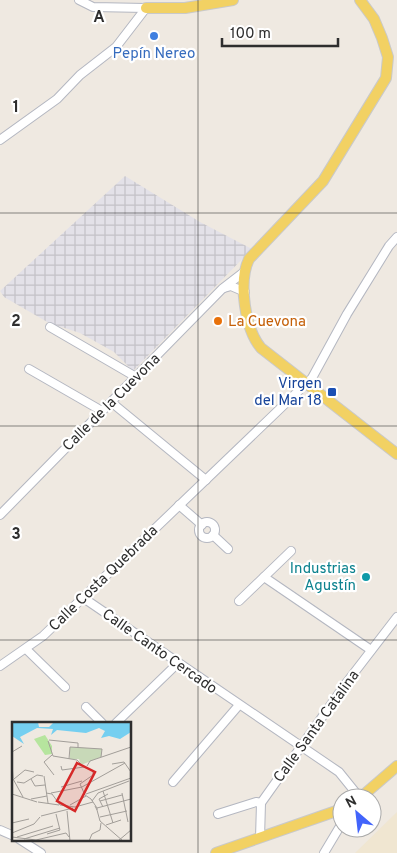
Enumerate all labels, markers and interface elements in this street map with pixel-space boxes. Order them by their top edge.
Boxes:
text: A [93,8,105,28]
scale bar [222,15,338,47]
text: 100 m [230,25,271,44]
marker: Pepín Nereo [148,30,160,42]
place label: Pepín Nereo [112,45,196,64]
text: 1 [13,98,19,118]
text: 2 [11,312,21,332]
place label: La Cuevona [228,313,306,332]
marker: La Cuevona [212,315,224,327]
street label: Calle de la Cuevona [59,350,165,456]
place label: Virgen del Mar 18 [254,375,322,411]
marker: Virgen del Mar 18 [326,386,338,398]
street label: Calle Costa Quebrada [45,522,163,636]
text: 3 [11,525,21,545]
place label: Industrias Agustín [290,560,356,596]
marker: Industrias Agustín [360,571,372,583]
street label: Calle Canto Cercado [98,605,220,699]
street label: Calle Santa Catalina [270,667,364,787]
inset map [12,722,131,840]
north arrow [332,788,382,838]
text: N [343,793,360,813]

